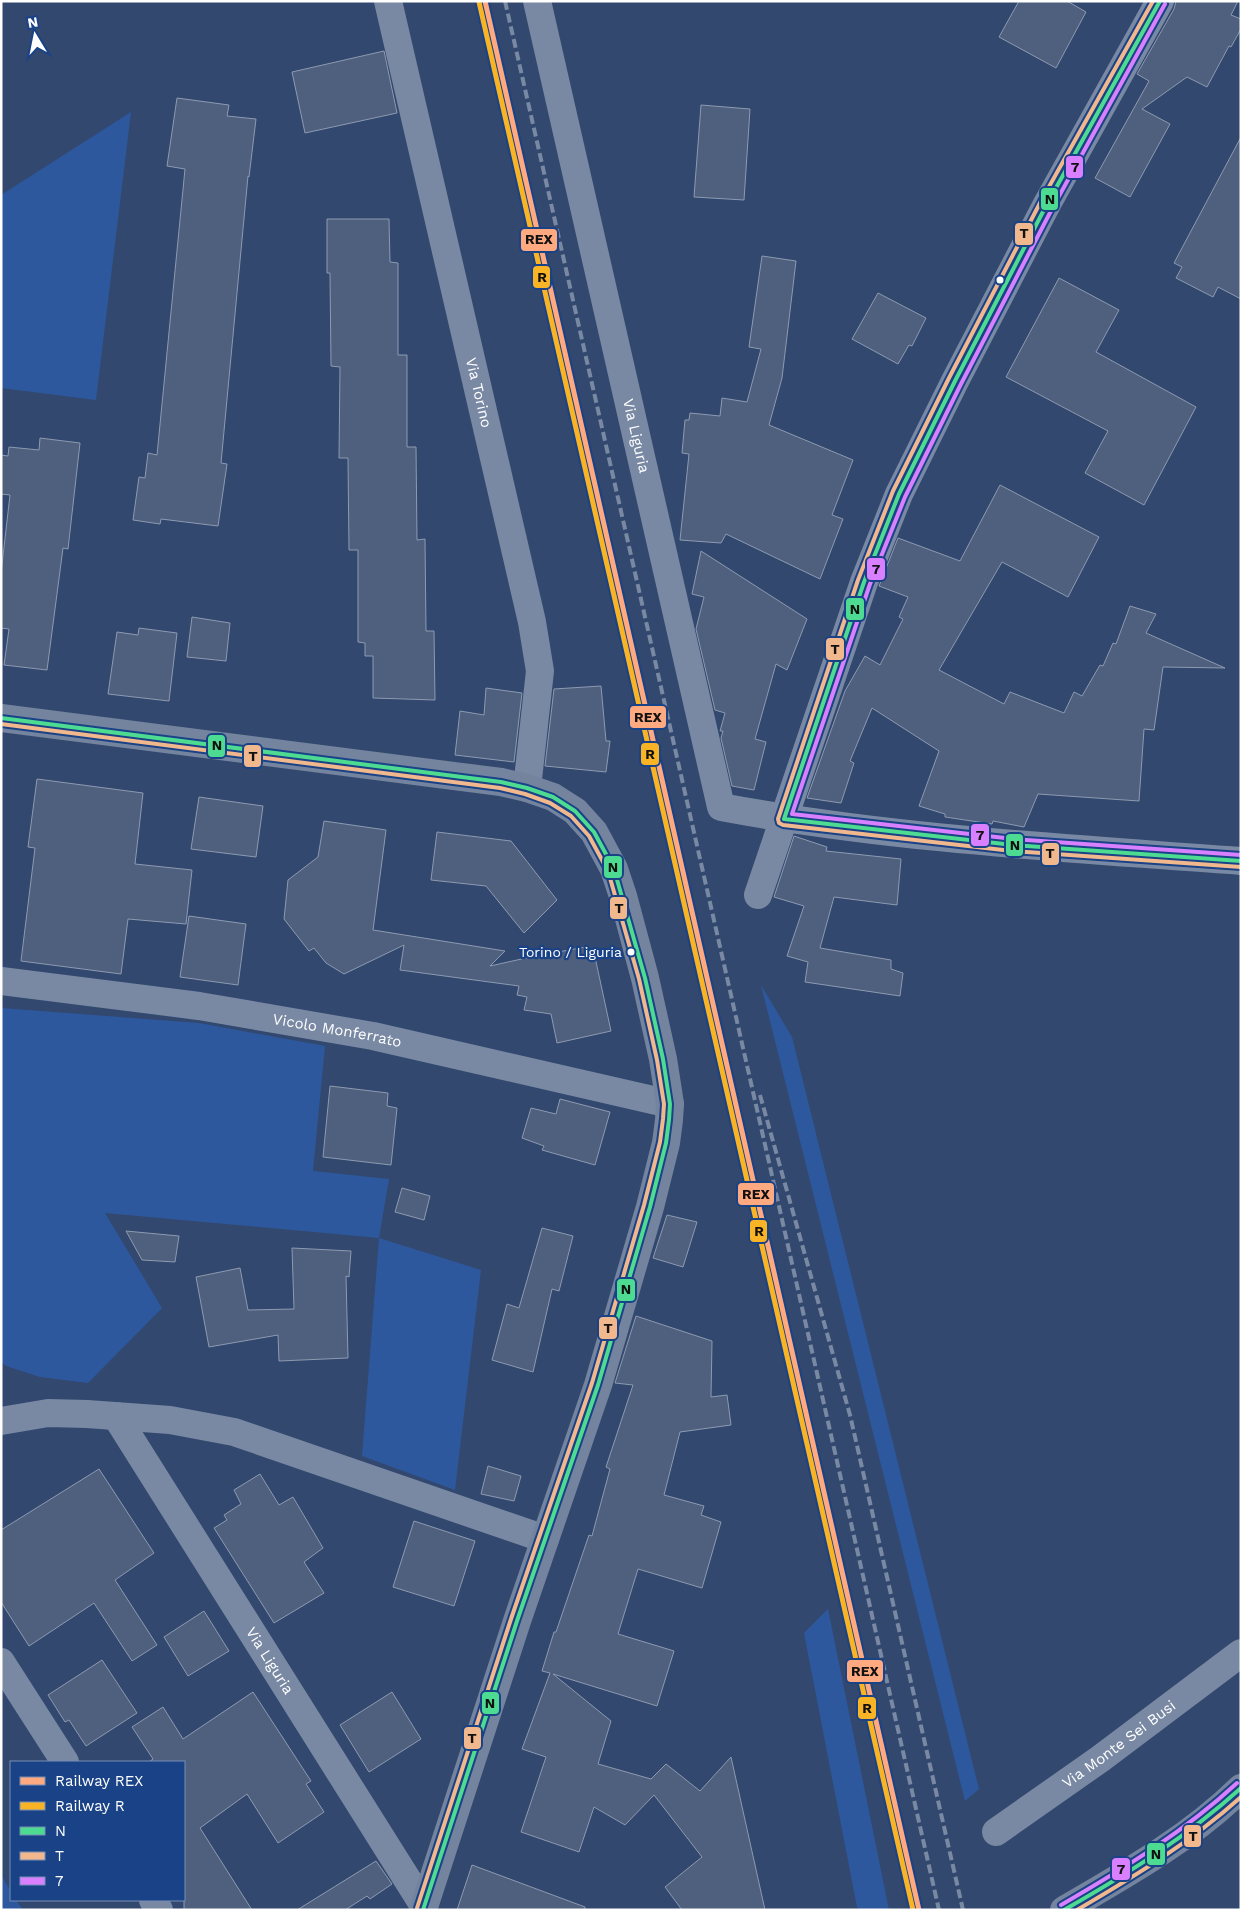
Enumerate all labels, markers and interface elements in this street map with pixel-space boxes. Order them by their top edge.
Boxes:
north arrow [10,10,60,60]
text: N [26,13,39,31]
line badge: 7 [1065,155,1084,179]
text: 7 [1071,159,1080,175]
line badge: N [1040,187,1059,211]
text: N [1045,191,1055,207]
line badge: T [1014,222,1034,246]
text: T [1019,225,1029,241]
line badge: REX [520,228,558,252]
text: REX [525,231,554,247]
line badge: R [532,265,551,289]
text: R [537,269,547,285]
unlabelled marker [995,275,1005,285]
street label: Via Torino [462,356,496,429]
street label: Via Liguria [619,397,654,475]
line badge: 7 [866,557,886,581]
text: 7 [872,561,881,577]
line badge: N [845,597,865,621]
text: N [850,601,860,617]
line badge: T [825,637,845,661]
text: T [830,641,840,657]
line badge: REX [629,705,667,729]
text: REX [634,709,663,725]
line badge: N [207,734,226,758]
text: N [212,737,222,753]
line badge: R [640,742,660,766]
line badge: T [243,744,262,768]
text: R [645,746,655,762]
text: T [248,748,258,764]
line badge: 7 [970,823,990,847]
text: 7 [976,827,985,843]
line badge: N [1005,833,1024,857]
text: N [1010,837,1020,853]
line badge: T [1041,842,1060,866]
text: T [1045,845,1055,861]
line badge: N [603,855,623,879]
text: N [608,859,618,875]
line badge: T [609,896,628,920]
text: T [614,900,624,916]
place label: Torino / Liguria [519,944,622,960]
marker: Torino / Liguria [626,947,636,957]
street label: Vicolo Monferrato [271,1010,403,1051]
line badge: REX [737,1182,775,1206]
text: REX [742,1186,771,1202]
line badge: R [749,1219,768,1243]
text: R [754,1223,764,1239]
line badge: N [616,1278,636,1302]
text: N [621,1281,631,1297]
line badge: T [598,1316,618,1340]
text: T [603,1320,613,1336]
street label: Via Liguria [242,1624,298,1698]
line badge: REX [846,1659,884,1683]
text: REX [851,1663,880,1679]
line badge: N [481,1691,500,1715]
text: N [485,1695,495,1711]
line badge: R [857,1696,877,1720]
street label: Via Monte Sei Busi [1059,1696,1179,1792]
text: R [862,1700,872,1716]
line badge: T [463,1726,482,1750]
text: T [467,1730,477,1746]
legend [10,1761,185,1901]
text: Railway REX [55,1772,143,1790]
text: Railway R [55,1797,125,1815]
text: N [55,1822,66,1840]
line badge: T [1183,1824,1202,1848]
text: T [1188,1828,1198,1844]
line badge: N [1146,1842,1166,1866]
text: N [1151,1846,1161,1862]
text: T [55,1847,64,1865]
line badge: 7 [1111,1857,1131,1881]
text: 7 [1117,1861,1126,1877]
text: 7 [55,1872,63,1890]

